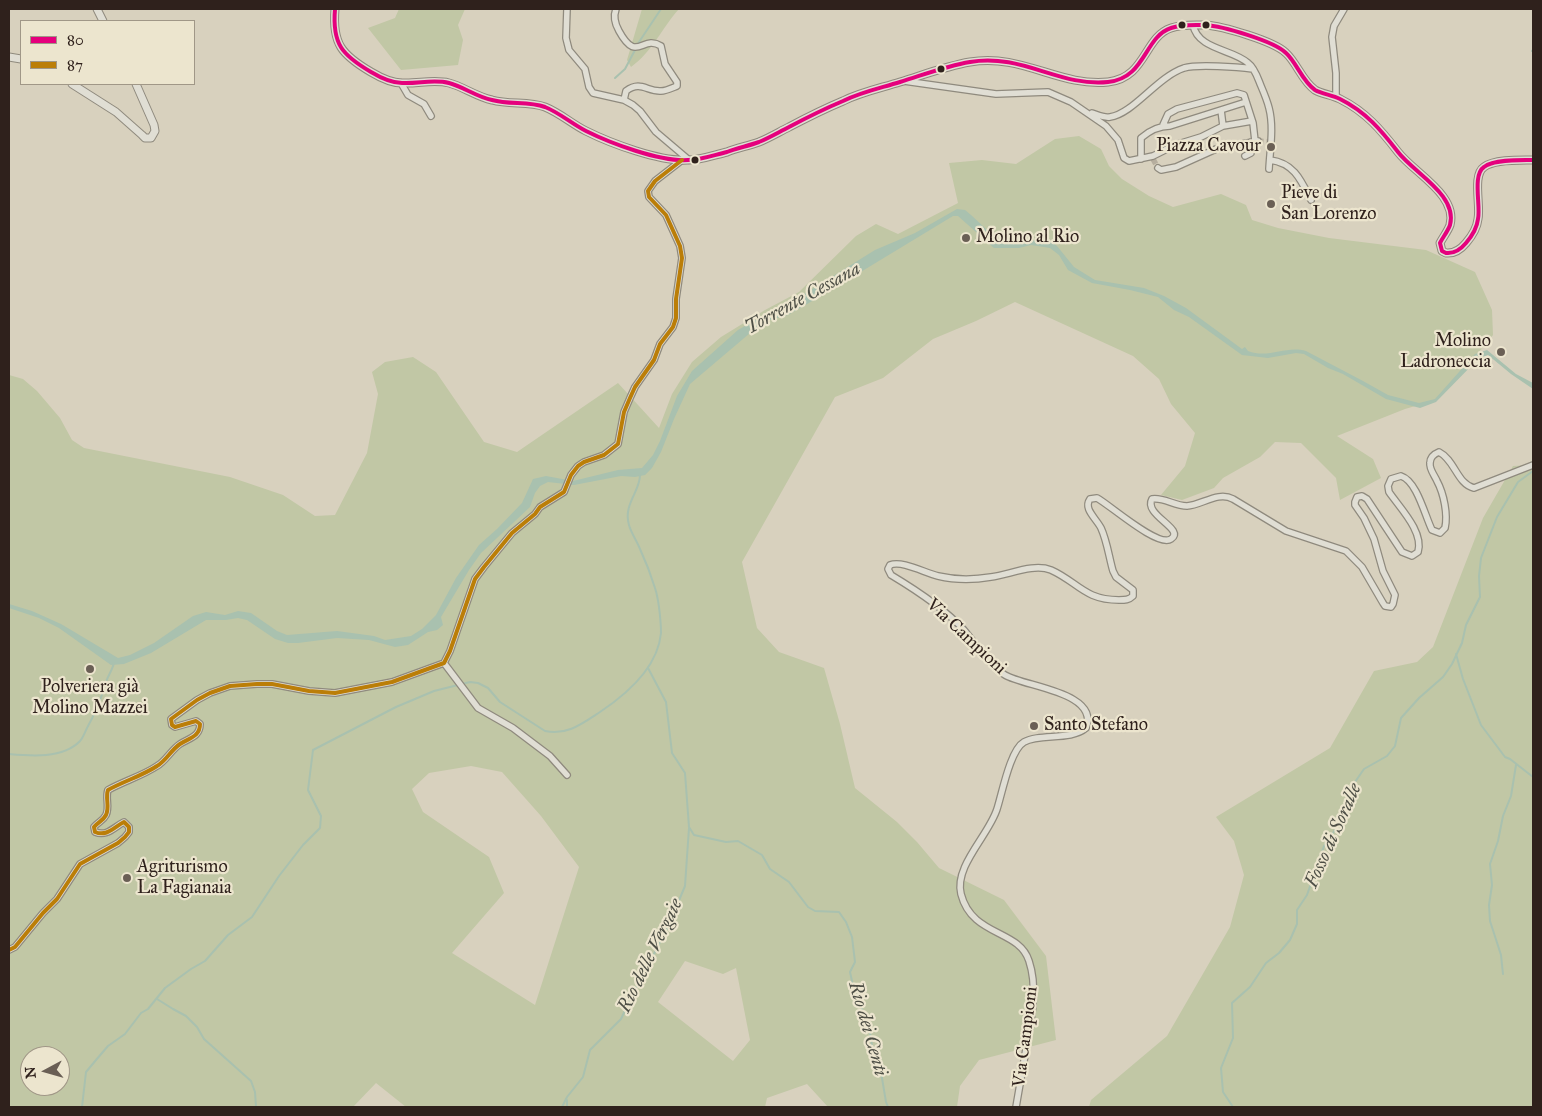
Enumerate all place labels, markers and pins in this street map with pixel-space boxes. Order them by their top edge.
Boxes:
unlabelled marker [1177,20,1187,30]
unlabelled marker [1201,20,1211,30]
unlabelled marker [936,64,946,74]
place label: Piazza Cavour [1156,136,1261,158]
marker: Piazza Cavour [1265,141,1277,153]
unlabelled marker [690,155,700,165]
place label: Pieve di San Lorenzo [1281,183,1376,225]
marker: Pieve di San Lorenzo [1265,198,1277,210]
place label: Molino al Rio [976,227,1079,249]
marker: Molino al Rio [960,232,972,244]
place label: Molino Ladroneccia [1400,331,1491,374]
marker: Molino Ladroneccia [1495,346,1507,358]
marker: Polveriera già Molino Mazzei [84,663,96,675]
place label: Polveriera già Molino Mazzei [32,677,148,720]
place label: Santo Stefano [1044,715,1148,737]
marker: Santo Stefano [1028,720,1040,732]
place label: Agriturismo La Fagianaia [137,857,232,900]
marker: Agriturismo La Fagianaia [121,872,133,884]

